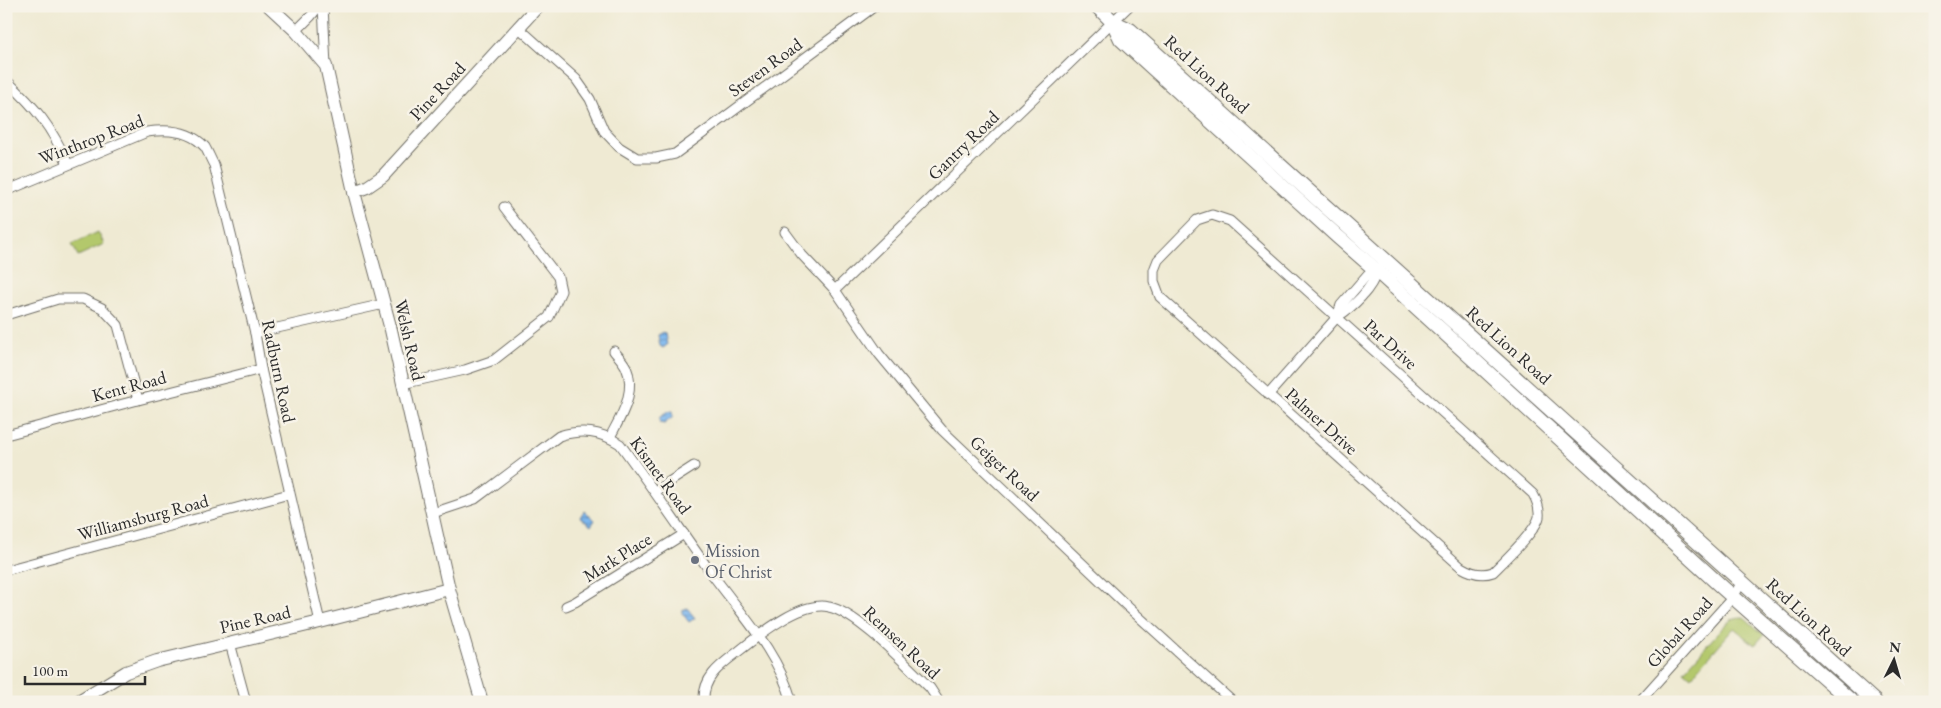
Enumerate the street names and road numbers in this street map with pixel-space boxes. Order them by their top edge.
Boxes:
street label: Red Lion Road [1160,30,1255,119]
street label: Steven Road [723,32,807,102]
street label: Pine Road [404,56,471,125]
street label: Gantry Road [922,105,1004,185]
street label: Winthrop Road [35,108,148,170]
street label: Welsh Road [390,297,431,384]
street label: Red Lion Road [1462,301,1557,390]
street label: Par Drive [1359,314,1423,374]
street label: Radburn Road [257,317,301,425]
street label: Kent Road [89,365,169,407]
street label: Palmer Drive [1281,382,1363,460]
street label: Geiger Road [965,430,1045,507]
street label: Kismet Road [625,432,697,519]
street label: Williamsburg Road [75,488,212,546]
street label: Mark Place [578,527,656,587]
street label: Red Lion Road [1762,573,1857,662]
street label: Global Road [1641,591,1718,672]
street label: Pine Road [217,599,294,638]
street label: Remsen Road [859,600,946,684]

